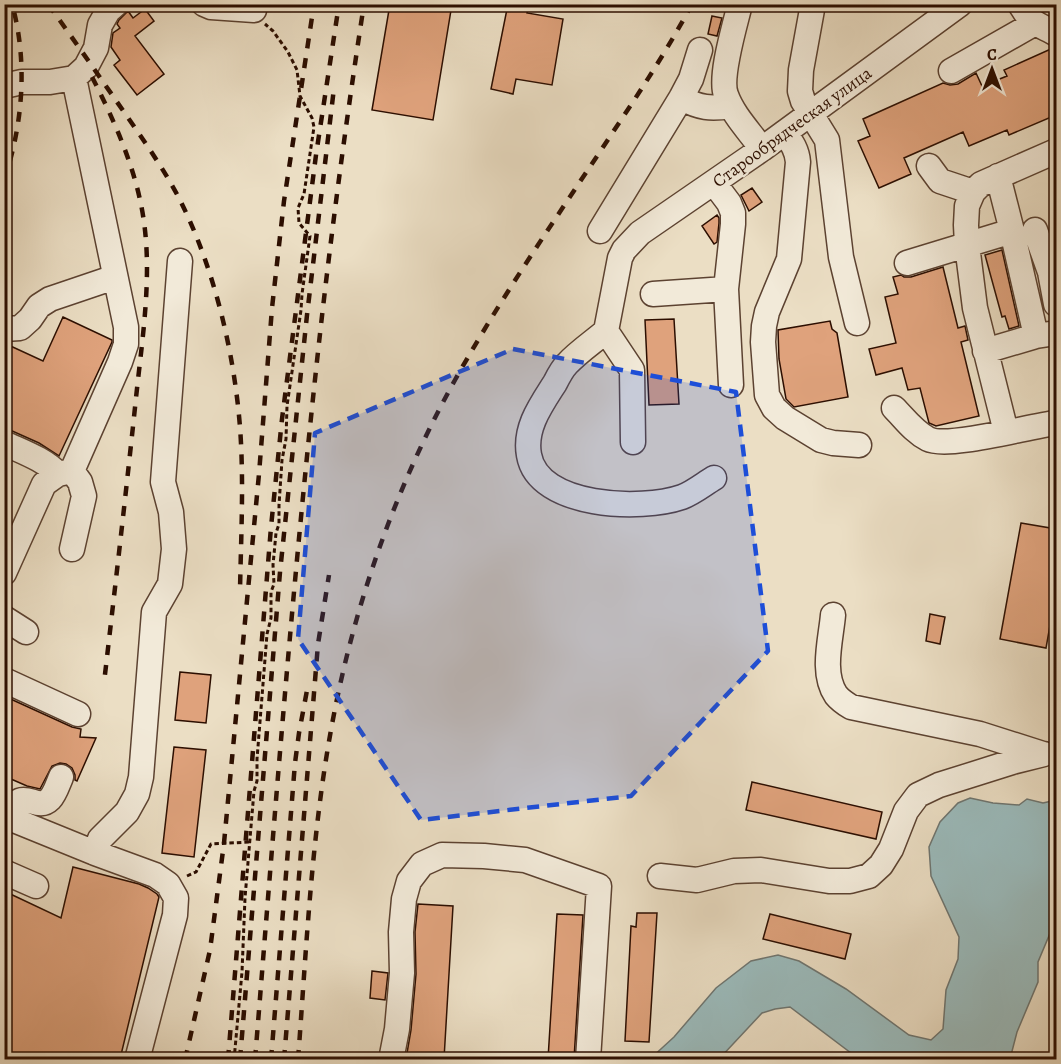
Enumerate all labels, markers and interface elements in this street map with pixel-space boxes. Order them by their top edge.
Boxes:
north arrow [962,39,1022,99]
text: С [987,44,997,66]
street label: Старообрядческая улица [708,61,877,193]

